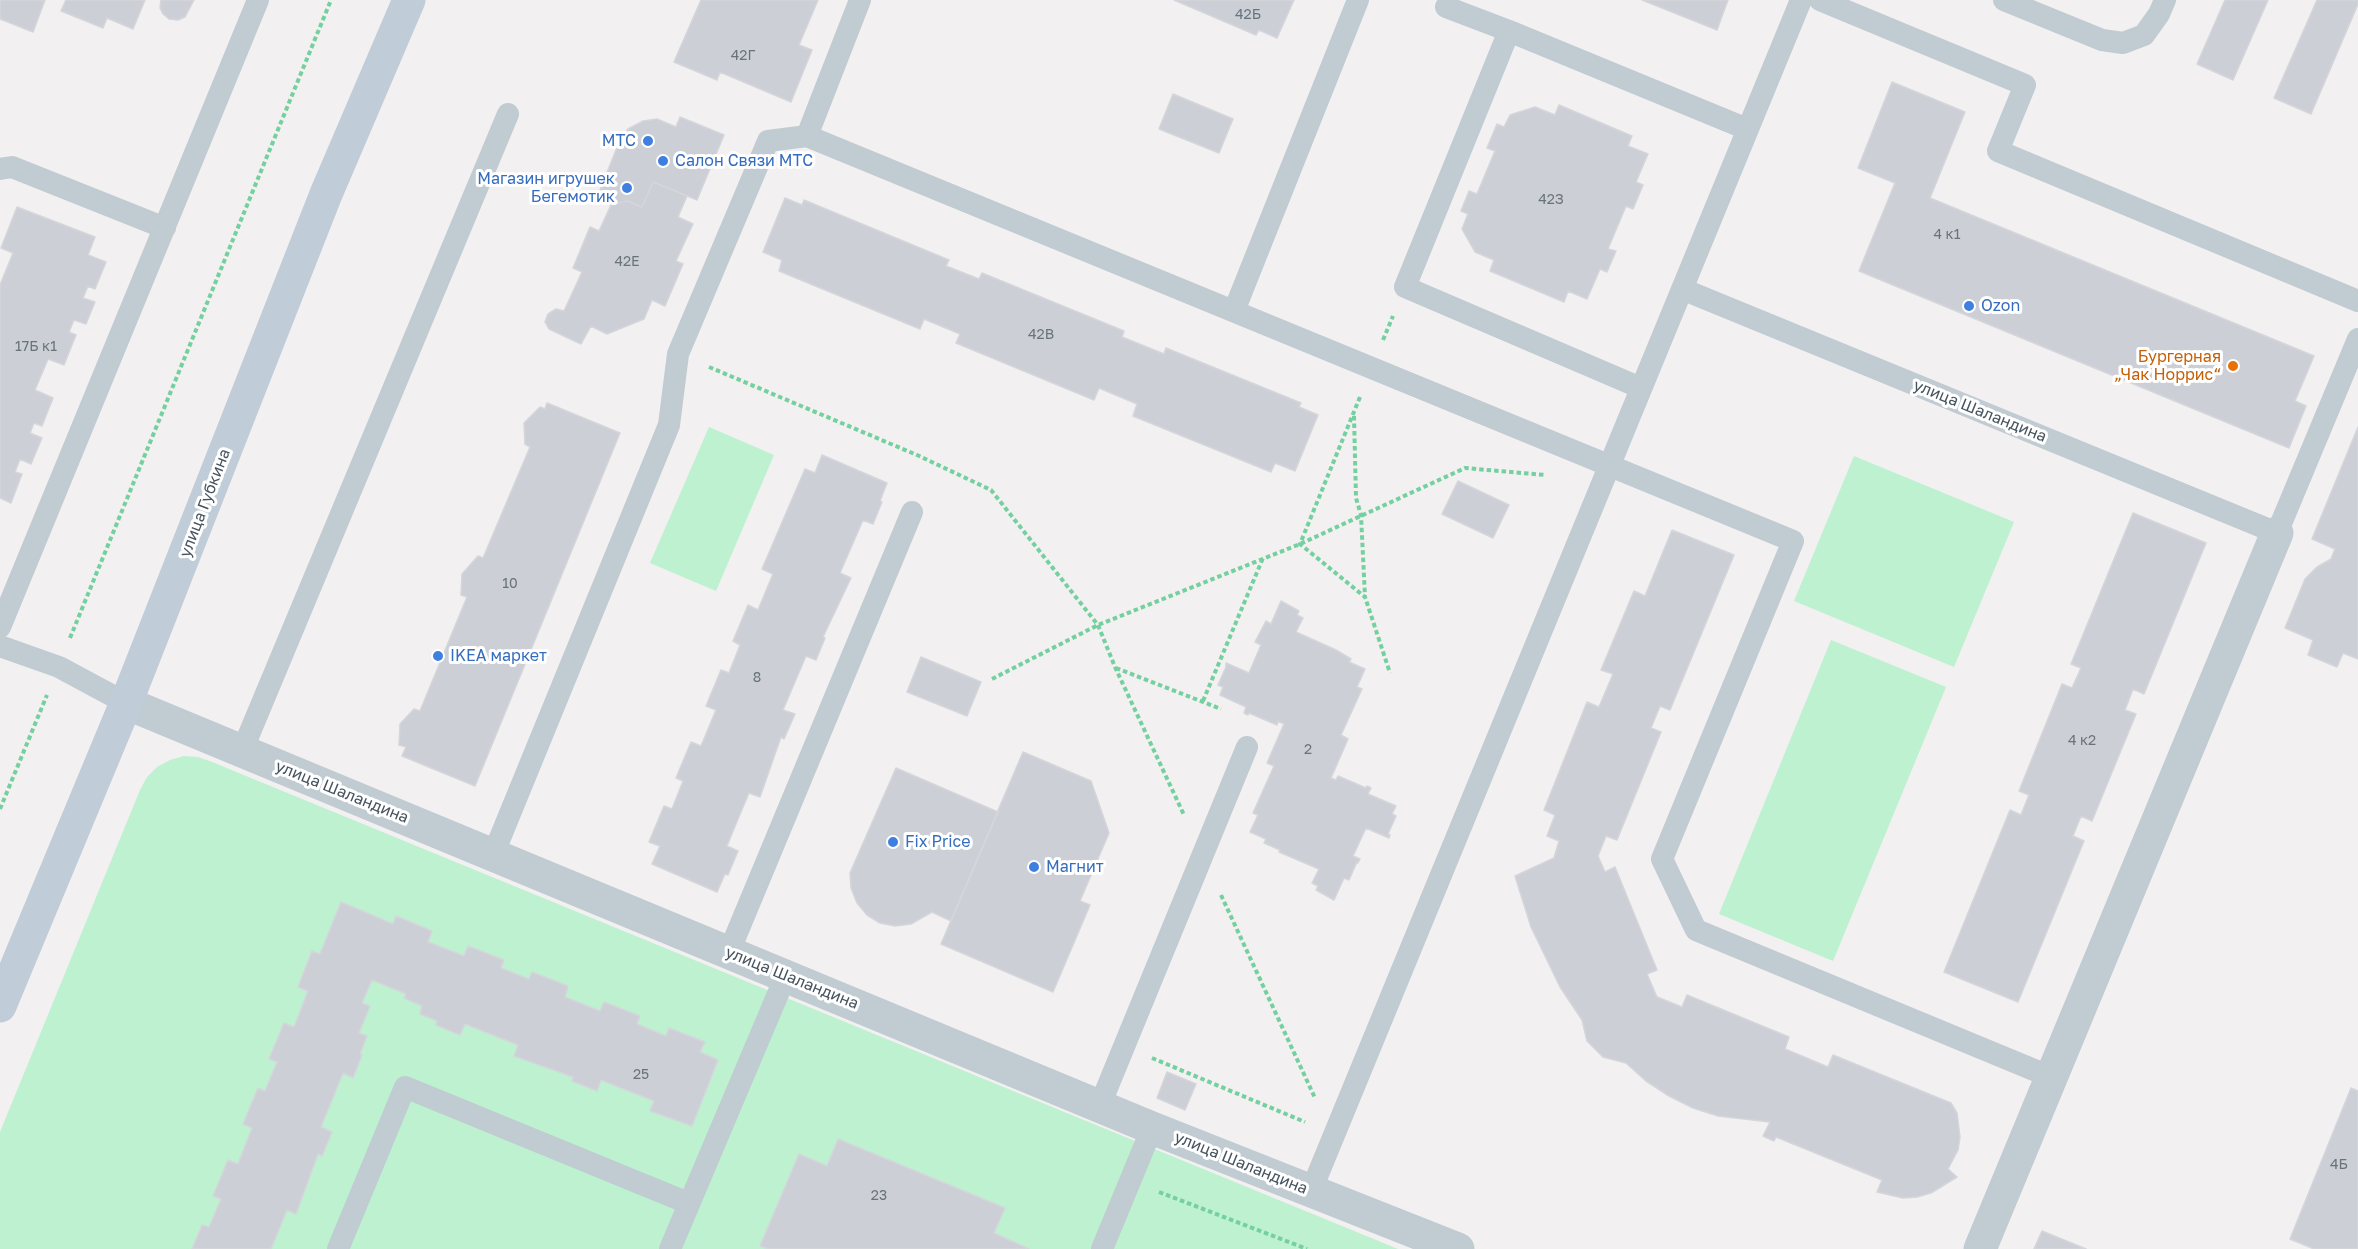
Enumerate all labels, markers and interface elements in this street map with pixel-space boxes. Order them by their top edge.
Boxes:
house number: 42Б [1235,7,1261,23]
house number: 42Г [731,48,755,64]
place label: МТС [602,131,636,151]
marker: МТС [641,134,655,148]
place label: Салон Связи МТС [675,151,813,171]
marker: Салон Связи МТС [656,154,670,168]
place label: Магазин игрушек Бегемотик [477,169,615,207]
marker: Магазин игрушек Бегемотик [620,181,634,195]
house number: 42З [1538,192,1564,208]
house number: 4 к1 [1934,227,1960,243]
house number: 42Е [614,254,640,270]
place label: Ozon [1981,296,2020,316]
marker: Ozon [1962,299,1976,313]
house number: 42В [1028,327,1054,343]
house number: 17Б к1 [15,339,57,355]
place label: Бургерная „Чак Норрис“ [2114,347,2221,385]
marker: Бургерная „Чак Норрис“ [2226,359,2240,373]
street label: улица Шаландина [1911,376,2049,446]
street label: улица Губкина [175,446,235,560]
house number: 10 [502,576,518,592]
place label: IKEA маркет [450,646,547,666]
marker: IKEA маркет [431,649,445,663]
house number: 8 [753,670,761,686]
house number: 4 к2 [2068,733,2096,749]
house number: 2 [1304,742,1312,758]
street label: улица Шаландина [273,757,411,827]
place label: Fix Price [905,832,971,852]
marker: Fix Price [886,835,900,849]
place label: Магнит [1046,857,1104,877]
marker: Магнит [1027,860,1041,874]
street label: улица Шаландина [723,943,861,1013]
house number: 25 [633,1067,649,1083]
street label: улица Шаландина [1172,1128,1310,1198]
house number: 4Б [2330,1157,2348,1173]
house number: 23 [871,1188,887,1204]

